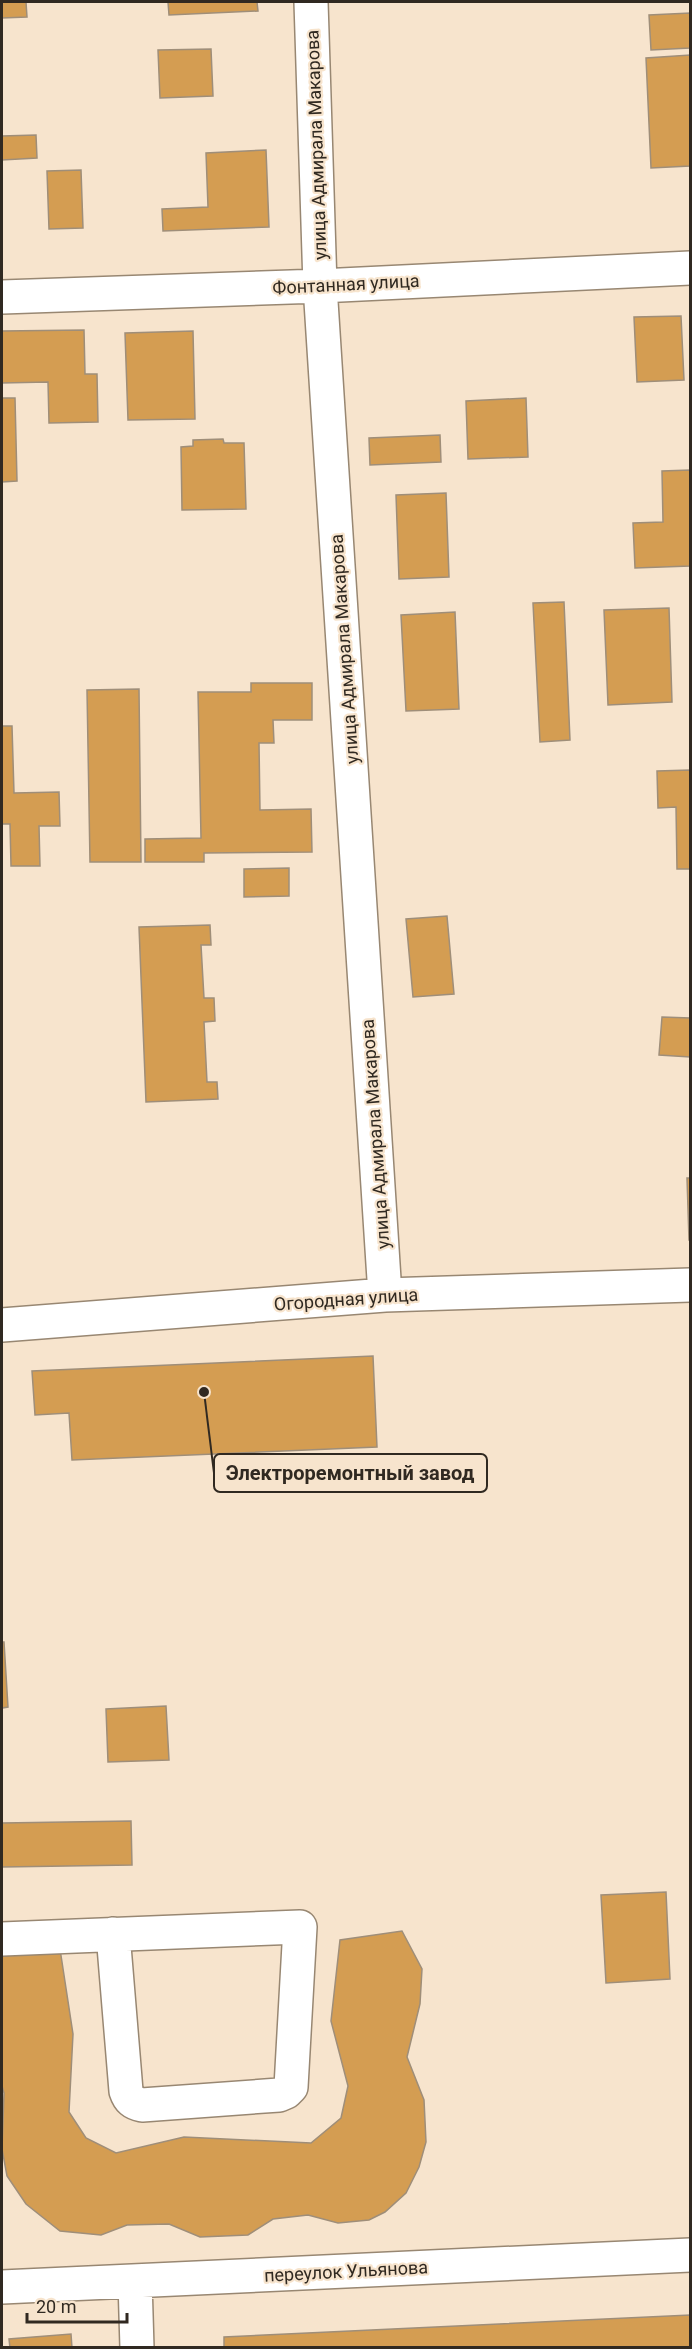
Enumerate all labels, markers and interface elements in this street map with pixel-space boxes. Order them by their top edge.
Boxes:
street label: улица Адмирала Макарова [301,30,331,260]
street label: Фонтанная улица [272,270,420,298]
street label: улица Адмирала Макарова [325,533,363,765]
street label: улица Адмирала Макарова [356,1018,394,1250]
street label: Огородная улица [273,1283,419,1315]
callout: Электроремонтный завод [214,1454,487,1492]
text: Электроремонтный завод [226,1461,475,1485]
street label: переулок Ульянова [264,2256,428,2286]
scale bar [27,2286,128,2324]
text: 20 m [36,2296,76,2317]

